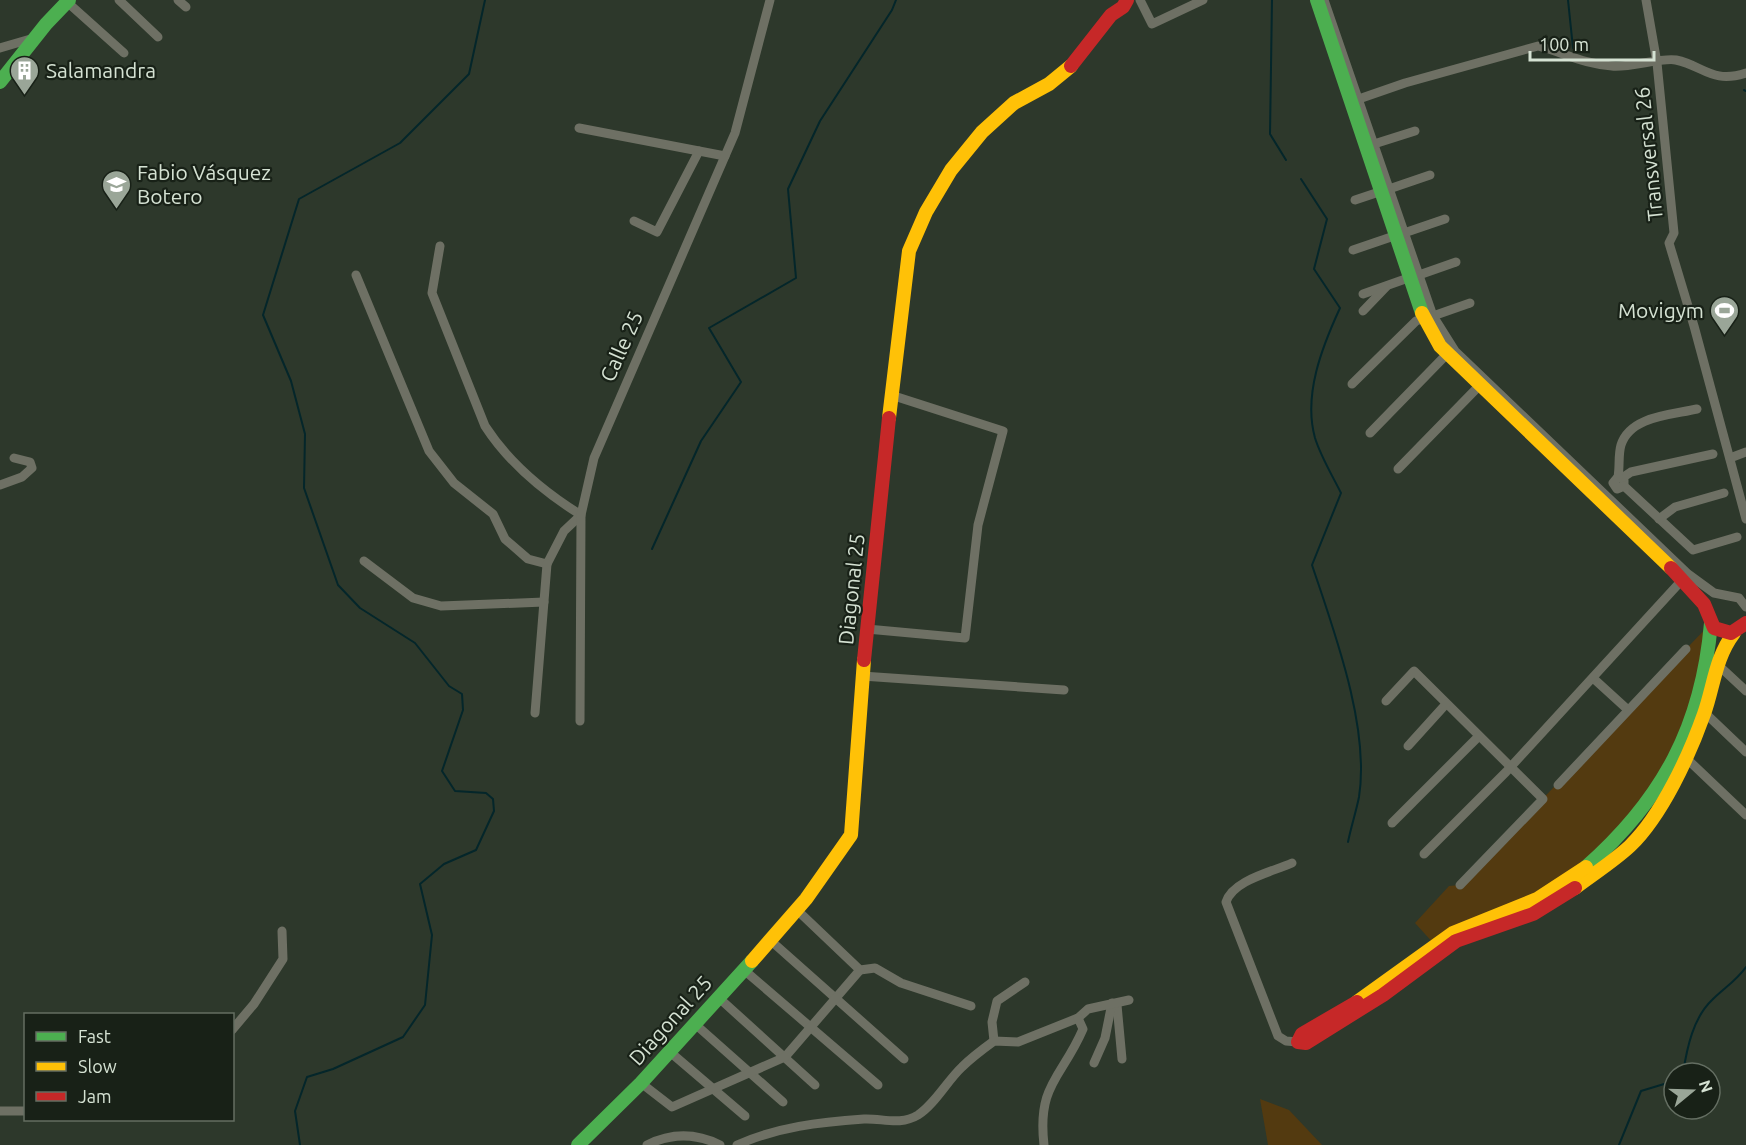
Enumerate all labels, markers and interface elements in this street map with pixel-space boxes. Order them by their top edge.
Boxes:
scale bar [1530,24,1654,62]
text: 100 m [1539,34,1589,54]
building icon: Salamandra [9,54,41,96]
place label: Salamandra [46,58,156,82]
street label: Transversal 26 [1629,86,1667,222]
place label: Fabio Vásquez Botero [137,160,271,208]
school or university icon: Fabio Vásquez Botero [100,168,132,210]
sports icon: Movigym [1709,294,1741,336]
place label: Movigym [1618,298,1704,322]
street label: Calle 25 [595,307,647,385]
street label: Diagonal 25 [833,532,869,646]
street label: Diagonal 25 [624,970,716,1070]
legend [24,1013,234,1121]
text: Fast [78,1026,111,1046]
text: Slow [78,1056,117,1076]
north arrow [1662,1061,1722,1121]
text: N [1696,1078,1717,1095]
text: Jam [78,1086,112,1106]

